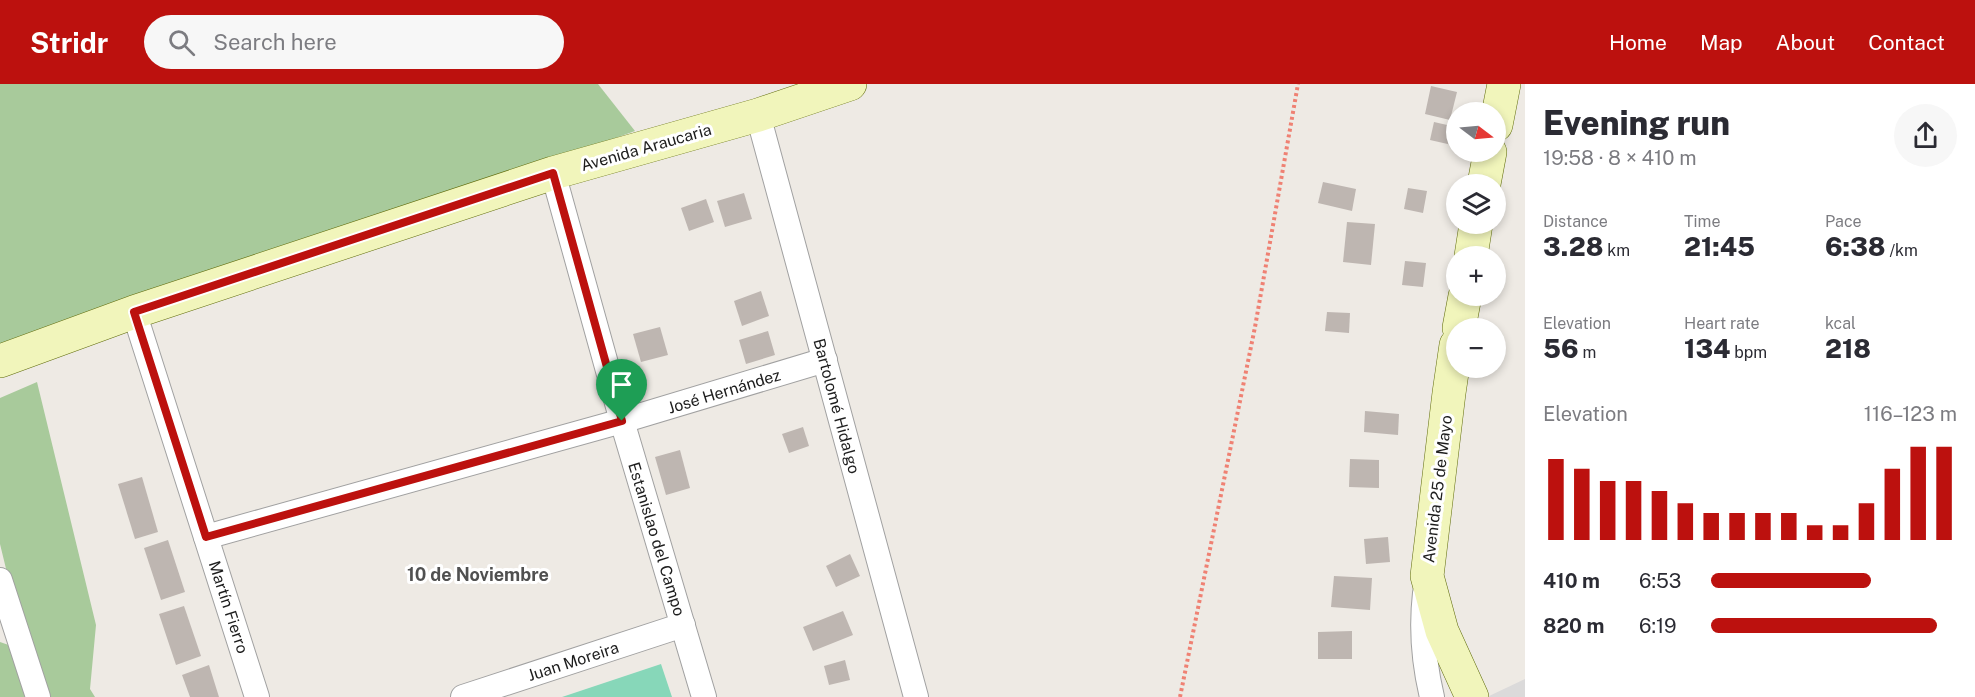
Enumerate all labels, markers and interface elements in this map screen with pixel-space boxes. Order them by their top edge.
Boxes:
search box [144,15,564,69]
text: Stridr [30,26,108,59]
icon: search [165,26,198,59]
text: Search here [213,29,337,55]
text: Home [1609,30,1667,55]
text: Map [1700,30,1743,55]
text: About [1776,30,1835,55]
text: Contact [1868,30,1945,55]
north arrow [1446,102,1506,162]
map controls [1446,102,1506,378]
text: Evening run [1543,104,1730,142]
button: share [1894,104,1957,167]
street label: Avenida Araucaria [579,120,714,175]
text: 19:58 · 8 × 410 m [1543,146,1697,170]
button: layers [1446,174,1506,234]
text: Distance [1543,212,1608,231]
text: Time [1684,212,1720,231]
text: Pace [1825,212,1862,231]
text: 3.28 [1543,231,1603,262]
text: 21:45 [1684,231,1755,262]
text: 6:38 [1825,231,1886,262]
text: km [1603,241,1630,260]
text: /km [1886,241,1918,260]
button: + [1446,246,1506,306]
text: Elevation [1543,314,1611,333]
text: Heart rate [1684,314,1760,333]
text: kcal [1825,314,1856,333]
button: − [1446,318,1506,378]
text: 56 [1543,333,1579,364]
text: 134 [1684,333,1730,364]
text: 218 [1825,333,1871,364]
street label: Bartolomé Hidalgo [809,336,864,476]
text: m [1579,343,1596,362]
text: bpm [1730,343,1767,362]
pin [596,359,647,421]
street label: José Hernández [665,365,783,418]
icon: arrive [605,368,638,401]
text: Elevation [1543,402,1628,426]
text: 116–123 m [1864,402,1957,426]
street label: Avenida 25 de Mayo [1419,414,1456,564]
street label: Estanislao del Campo [624,460,689,618]
street label: Martín Fierro [205,558,252,656]
district label: 10 de Noviembre [407,564,549,585]
text: 410 m [1543,569,1600,593]
text: 6:53 [1639,569,1681,593]
text: 820 m [1543,614,1604,638]
text: 6:19 [1639,614,1677,638]
street label: Juan Moreira [525,638,621,685]

